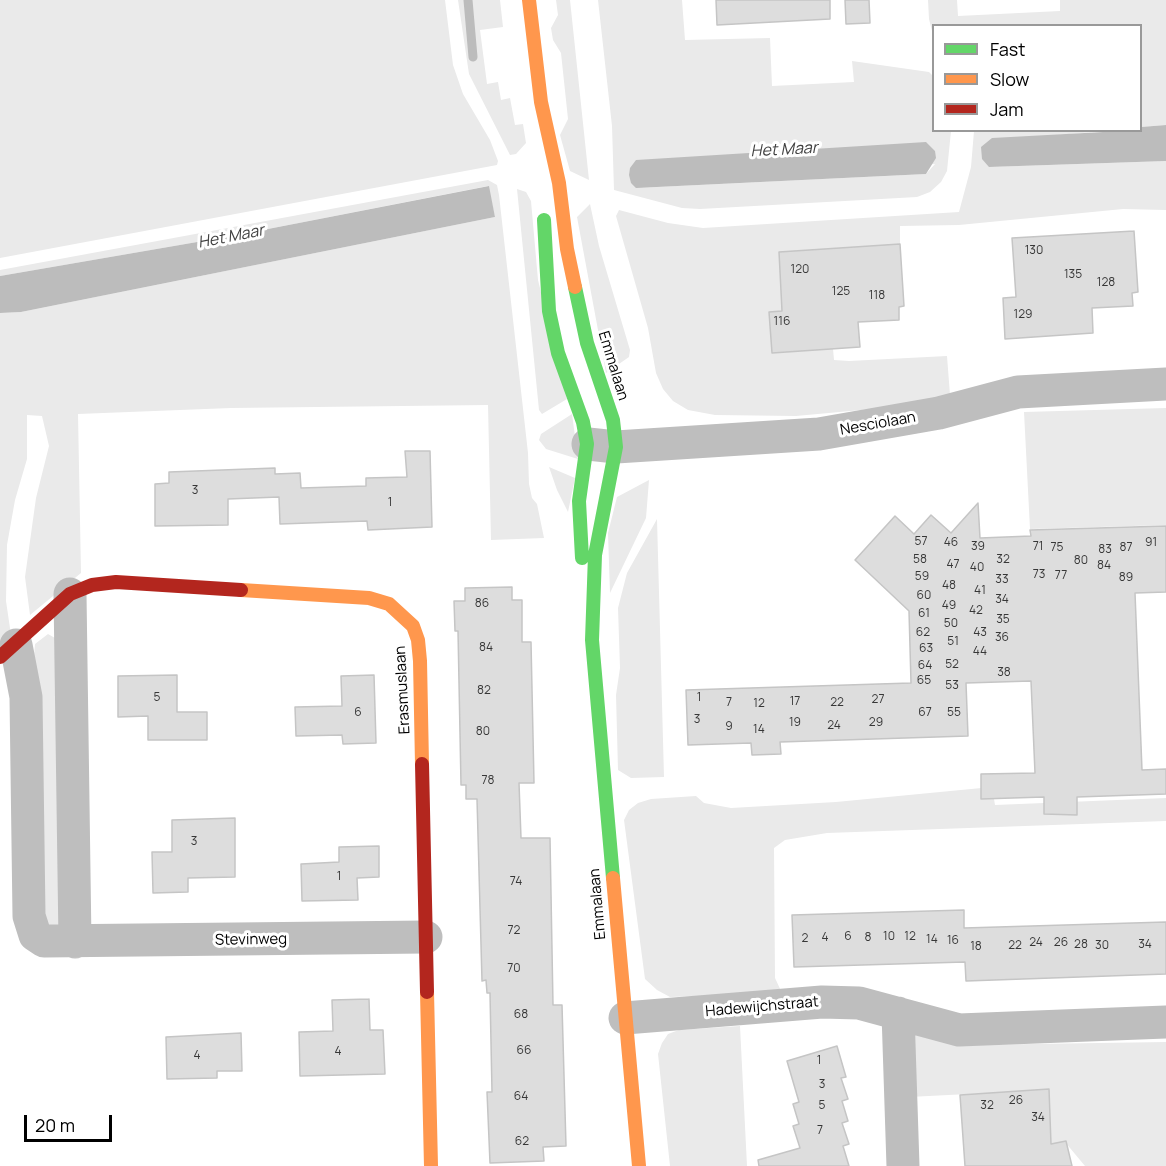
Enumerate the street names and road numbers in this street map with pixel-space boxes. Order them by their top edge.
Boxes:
street label: Emmalaan [594,329,632,403]
street label: Nesciolaan [839,408,917,440]
street label: Erasmuslaan [392,645,414,735]
street label: Emmalaan [586,868,610,940]
street label: Stevinweg [215,930,287,950]
street label: Hadewijchstraat [705,993,819,1021]

